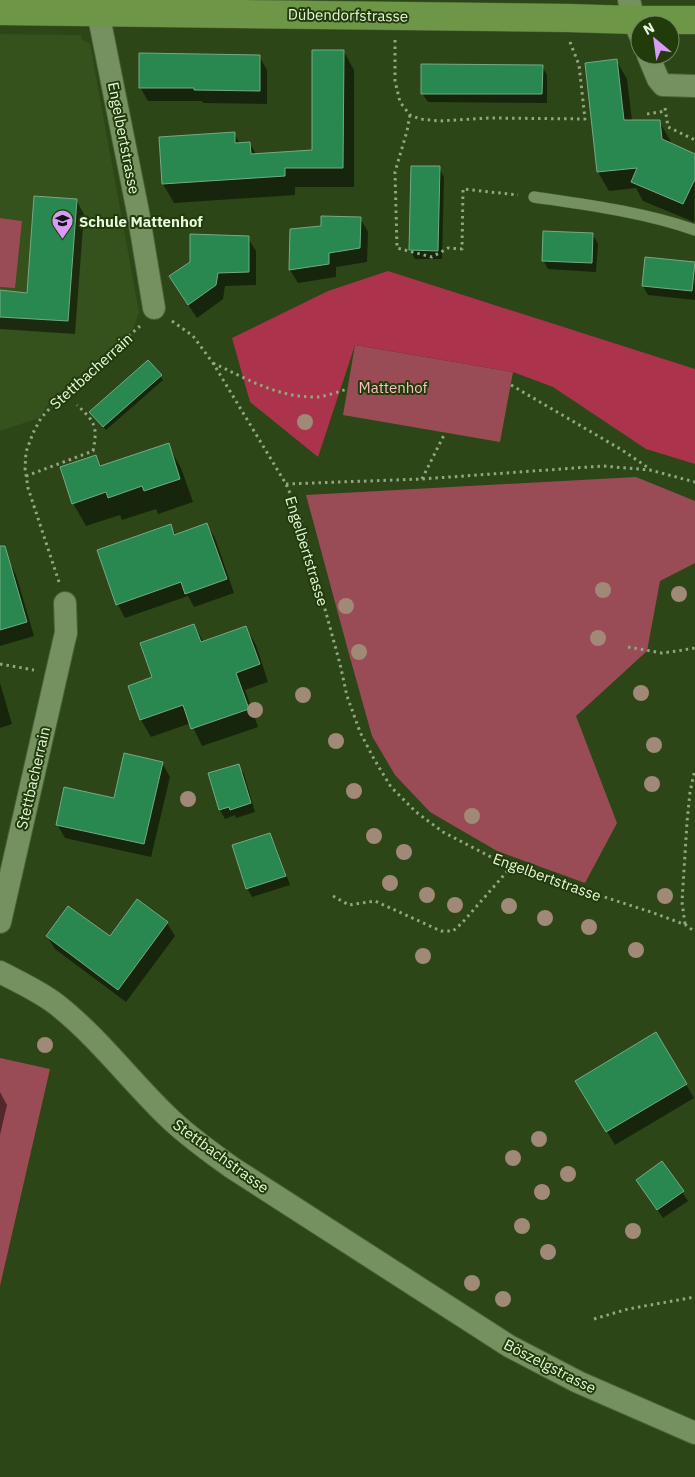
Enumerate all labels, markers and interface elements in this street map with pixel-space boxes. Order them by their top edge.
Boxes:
street label: Dübendorfstrasse [288,4,408,26]
north arrow [630,15,680,65]
text: N [640,18,657,39]
street label: Engelbertstrasse [104,80,144,196]
school or university icon: Schule Mattenhof [51,209,75,240]
place label: Schule Mattenhof [79,212,203,231]
street label: Stettbacherrain [46,329,136,413]
park label: Mattenhof [359,378,428,397]
street label: Engelbertstrasse [281,494,333,608]
street label: Stettbacherrain [12,725,54,831]
street label: Engelbertstrasse [490,849,604,905]
street label: Stettbachstrasse [169,1115,273,1197]
street label: Böszelgstrasse [501,1335,599,1397]

